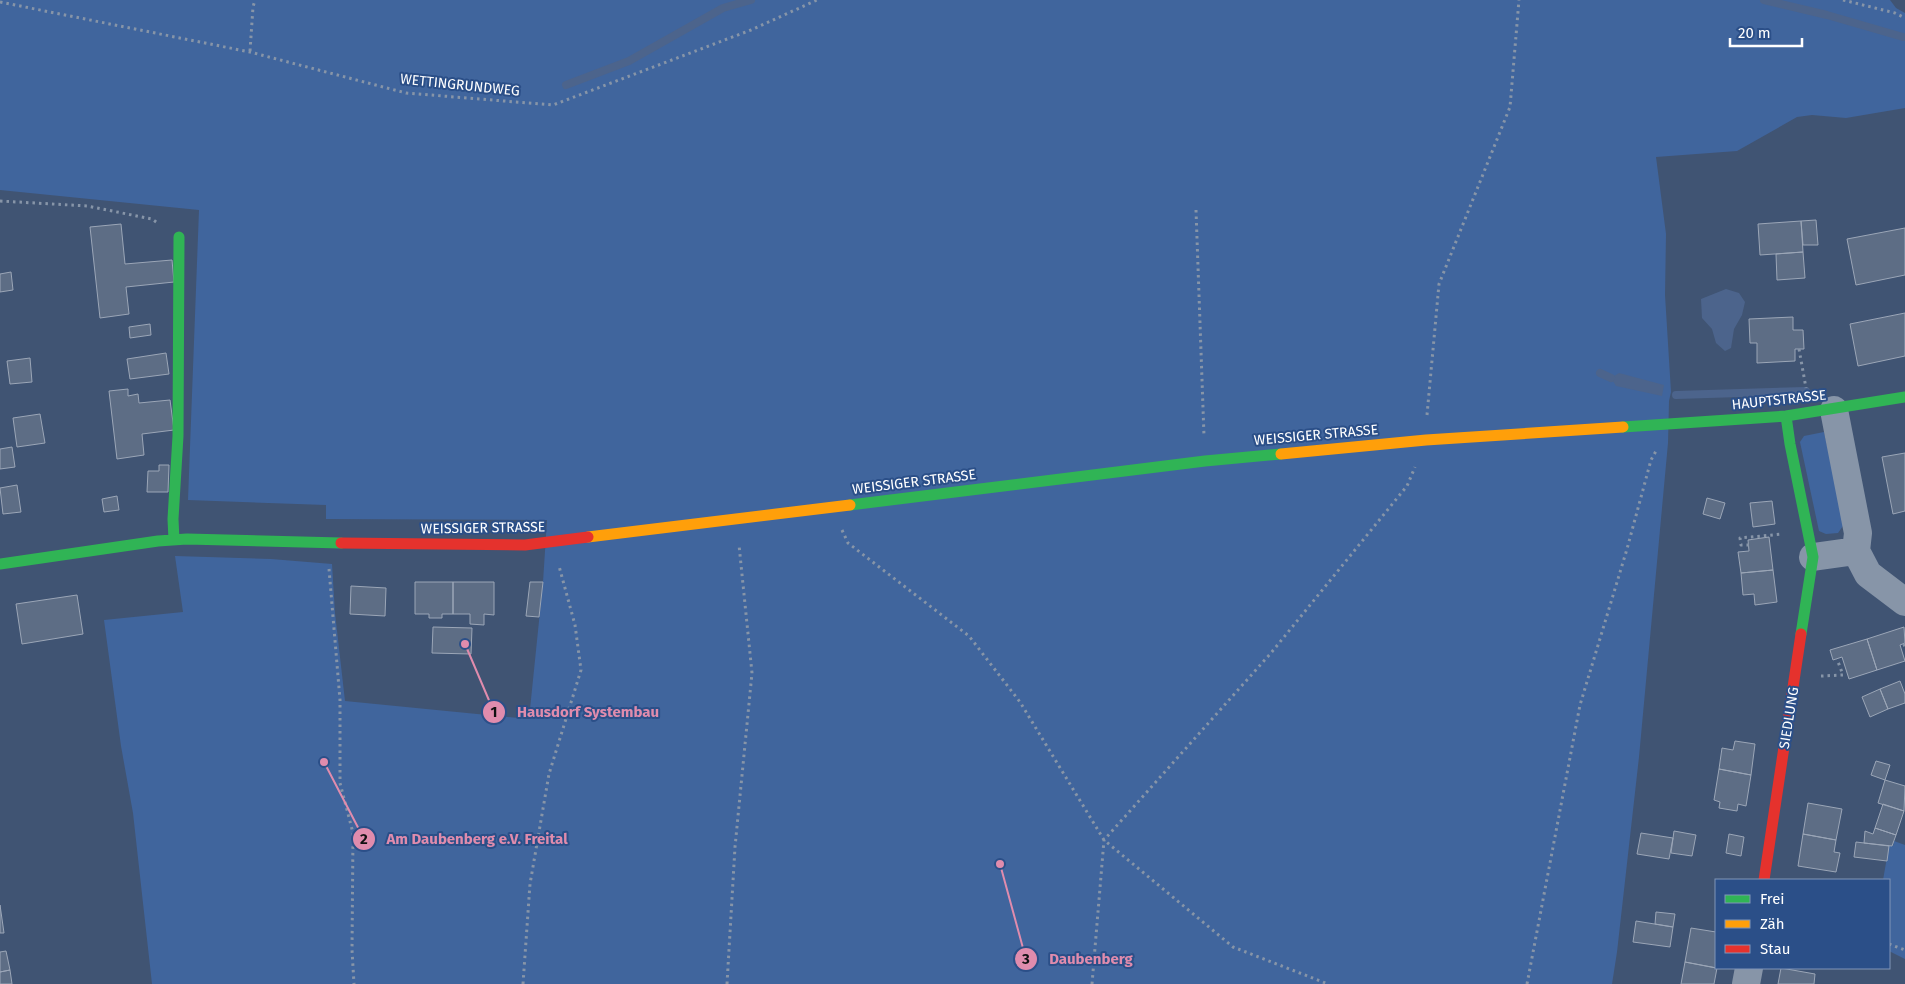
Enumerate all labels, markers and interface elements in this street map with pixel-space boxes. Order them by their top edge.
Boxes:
scale bar [1730,15,1802,47]
text: 20 m [1738,24,1771,42]
street label: WETTINGRUNDWEG [399,70,521,100]
street label: HAUPTSTRASSE [1731,387,1827,413]
street label: WEISSIGER STRASSE [1253,421,1379,449]
street label: WEISSIGER STRASSE [851,466,977,498]
street label: WEISSIGER STRASSE [421,518,545,538]
street label: SIEDLUNG [1776,686,1802,750]
callout: Hausdorf Systembau [482,697,669,727]
text: 1 [491,703,497,721]
text: Hausdorf Systembau [517,703,659,721]
callout: Am Daubenberg e.V. Freital [352,824,578,854]
text: 2 [360,830,368,848]
text: Am Daubenberg e.V. Freital [385,830,568,848]
legend [1715,879,1890,969]
text: Frei [1760,890,1785,908]
text: Zäh [1760,915,1785,933]
text: Stau [1760,940,1790,958]
callout: Daubenberg [1014,944,1142,974]
text: 3 [1021,950,1030,968]
text: Daubenberg [1049,950,1134,968]

